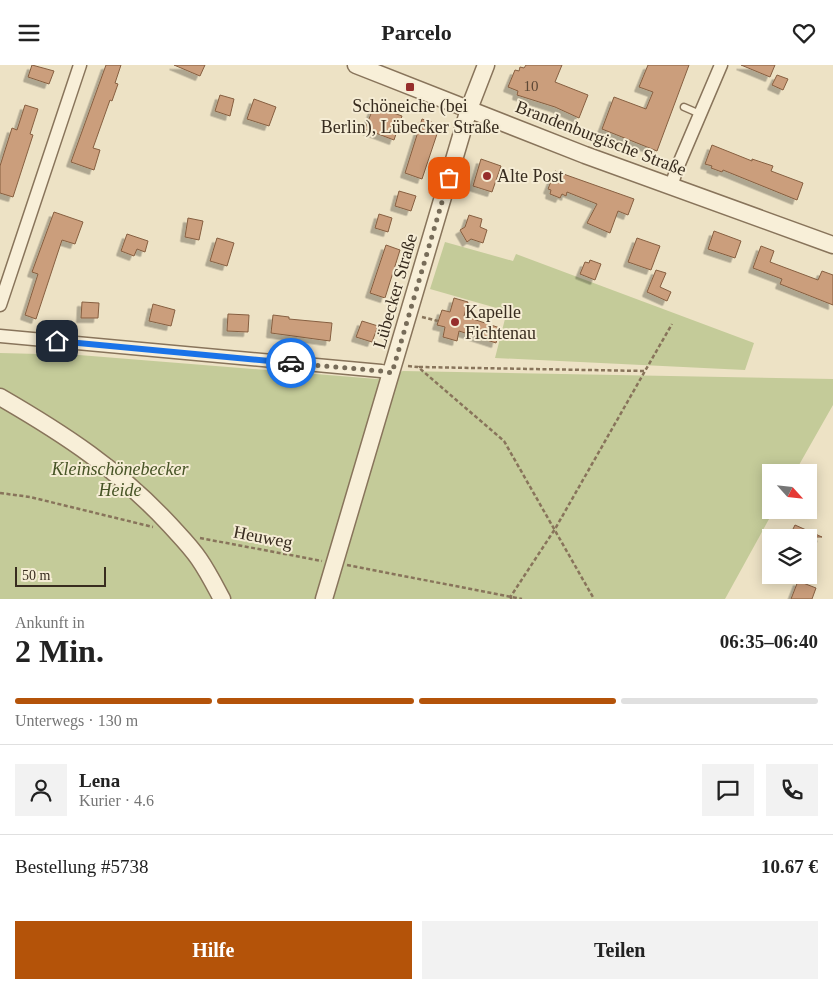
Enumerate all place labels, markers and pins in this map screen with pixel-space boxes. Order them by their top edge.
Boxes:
marker: Schöneiche (bei Berlin), Lübecker Straße [404,81,416,93]
place label: Schöneiche (bei Berlin), Lübecker Straße [321,96,499,138]
pin [428,157,470,199]
place label: Alte Post [497,166,564,186]
marker: Alte Post [481,170,493,182]
place label: Kapelle Fichtenau [465,302,536,343]
marker: Kapelle Fichtenau [449,316,461,328]
pin [36,320,78,362]

